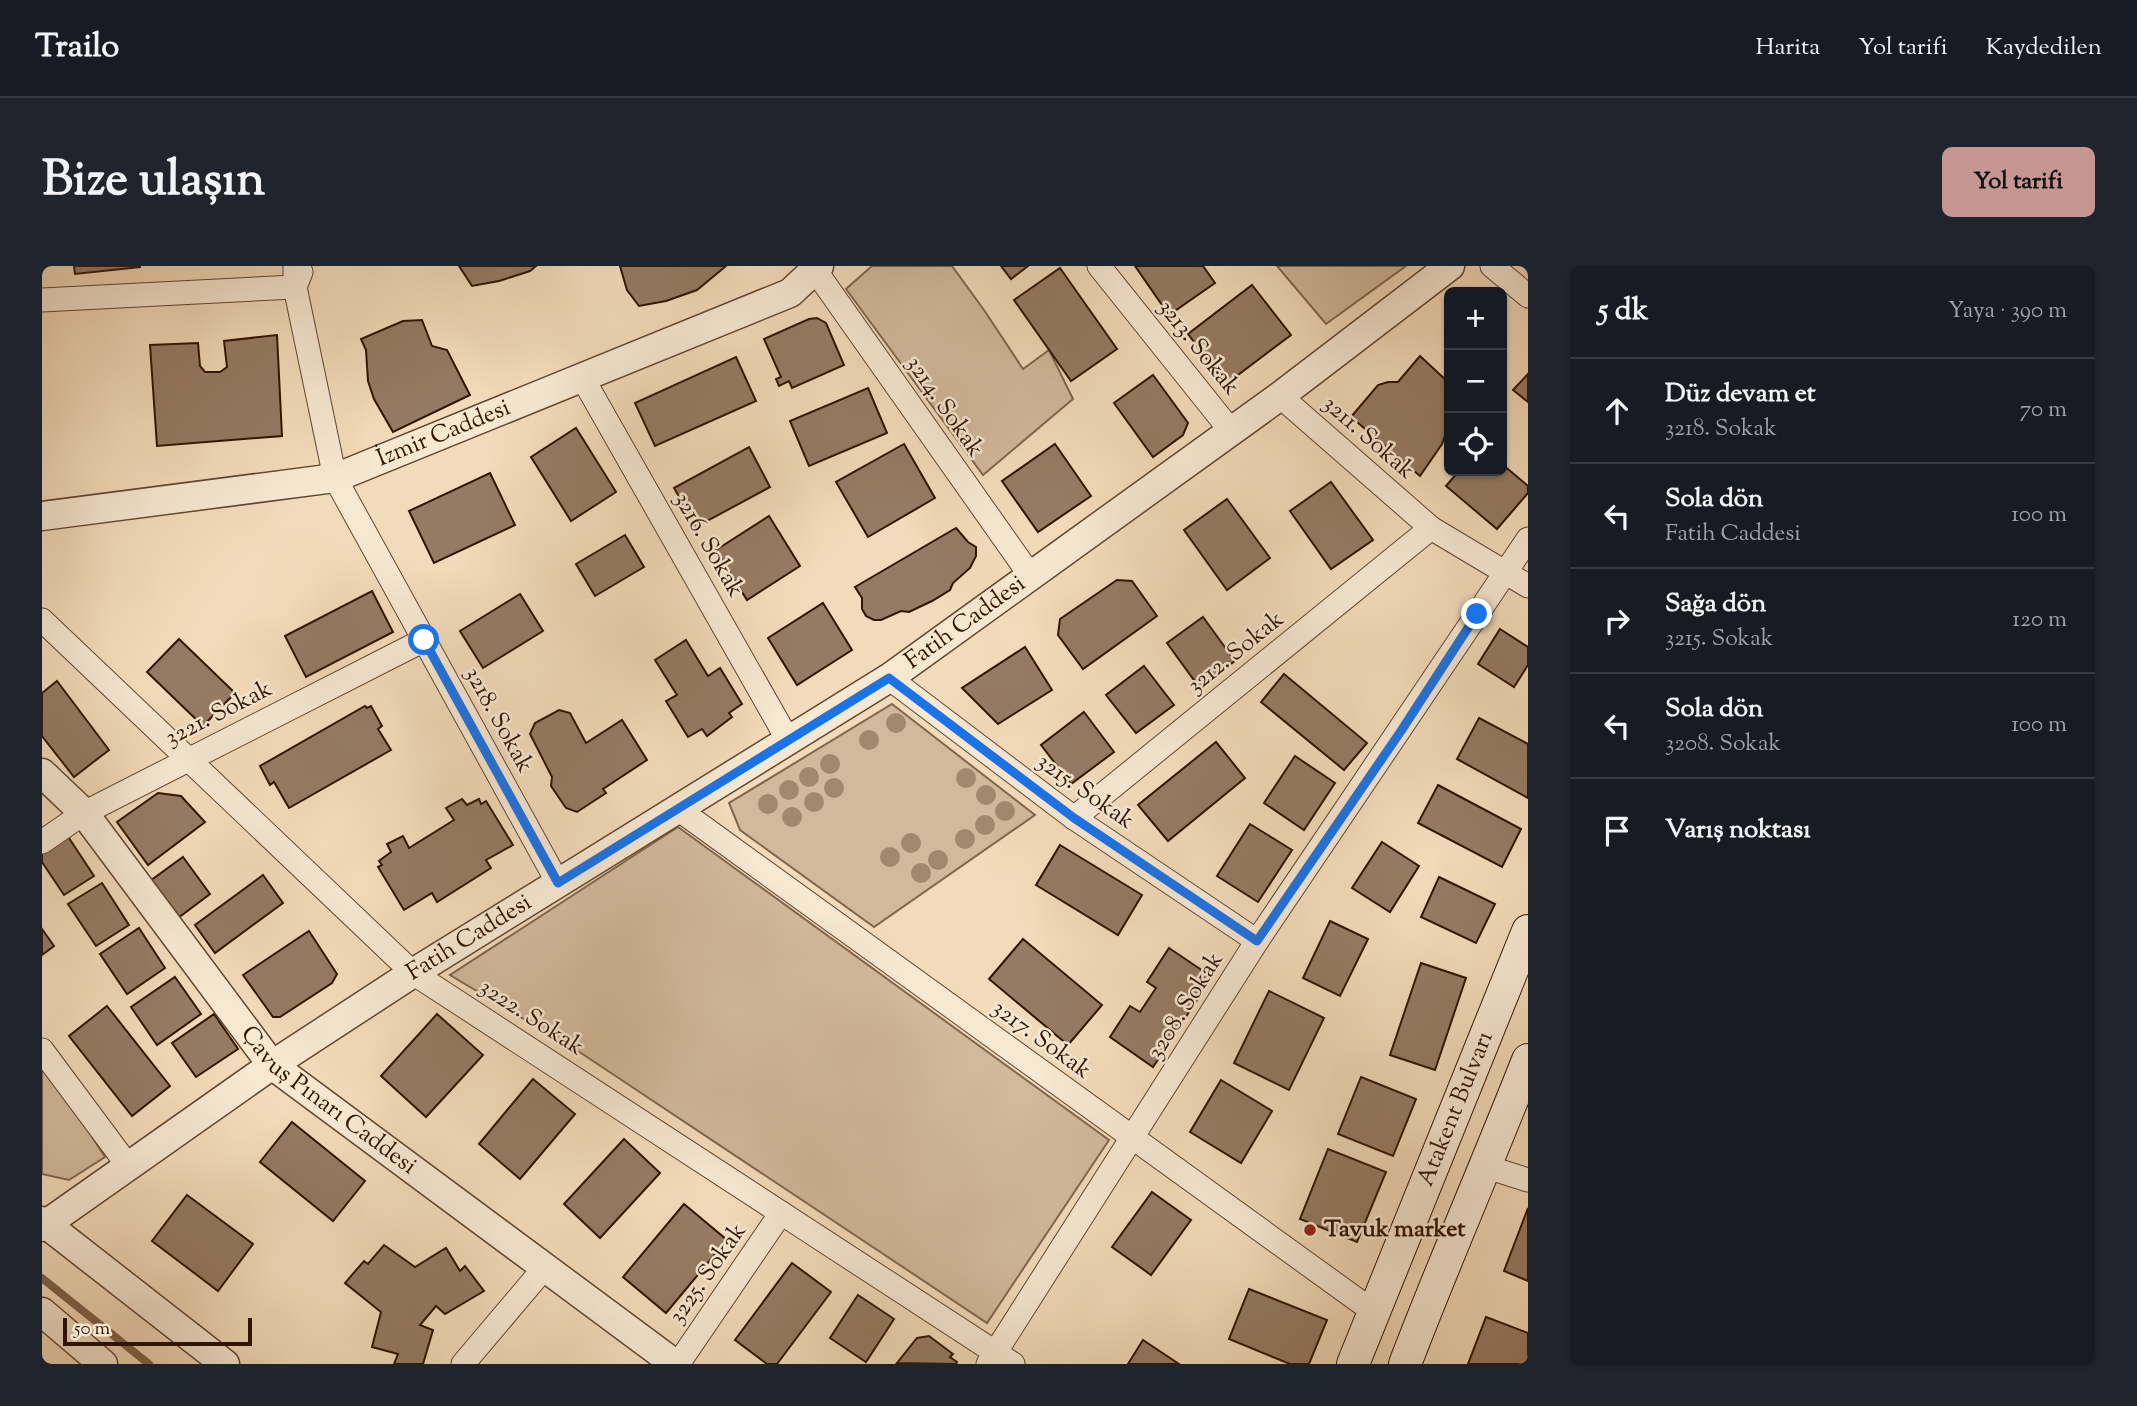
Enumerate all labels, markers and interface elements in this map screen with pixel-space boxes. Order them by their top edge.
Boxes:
text: Trailo [35,24,119,72]
text: Harita [1756,31,1820,65]
text: Yol tarifi [1858,31,1948,65]
text: Kaydedilen [1986,31,2102,65]
text: Bize ulaşın [42,147,265,217]
button: Yol tarifi [1942,147,2095,217]
map controls [1444,287,1507,476]
button: + [1444,287,1507,350]
text: 5 dk [1598,290,1648,333]
street label: 3213. Sokak [1149,293,1247,403]
text: Yaya · 390 m [1948,295,2067,328]
street label: 3214. Sokak [897,349,991,465]
button: − [1444,350,1507,413]
text: Düz devam et [1665,376,1816,413]
street label: 3211. Sokak [1314,388,1422,488]
street label: İzmir Caddesi [372,391,516,476]
icon: ahead [1598,392,1636,430]
text: 70 m [2020,394,2067,427]
button: locate [1444,413,1507,476]
text: 3218. Sokak [1665,413,1777,446]
text: Sola dön [1665,481,1763,518]
street label: 3216. Sokak [664,486,752,604]
icon: left [1598,497,1636,535]
text: 100 m [2011,499,2067,532]
text: Fatih Caddesi [1665,518,1801,551]
street label: Fatih Caddesi [898,567,1033,678]
text: Sağa dön [1665,586,1766,623]
route end [1461,598,1492,629]
icon: right [1598,602,1636,640]
street label: 3212. Sokak [1180,603,1292,703]
text: 120 m [2012,604,2067,637]
text: 3215. Sokak [1665,623,1773,656]
route start [408,624,439,655]
street label: 3218. Sokak [455,661,541,779]
street label: 3221. Sokak [160,673,278,755]
text: Sola dön [1665,691,1763,728]
icon: left [1598,707,1636,745]
text: 100 m [2011,709,2067,742]
text: 3208. Sokak [1665,728,1781,761]
street label: 3215. Sokak [1029,746,1141,838]
icon: arrive [1598,812,1636,850]
text: Varış noktası [1665,812,1811,849]
street label: Fatih Caddesi [400,886,539,990]
street label: 3208. Sokak [1139,946,1233,1066]
street label: 3222. Sokak [472,971,590,1065]
street label: 3217. Sokak [984,992,1098,1088]
street label: Çavuş Pınarı Caddesi [232,1019,423,1184]
street label: Atakent Bulvarı [1410,1026,1503,1192]
place label: Tavuk market [1324,1213,1466,1247]
street label: 3225. Sokak [661,1217,755,1331]
marker: Tavuk market [1302,1222,1318,1238]
scale bar [63,1315,252,1347]
text: 50 m [74,1316,110,1343]

